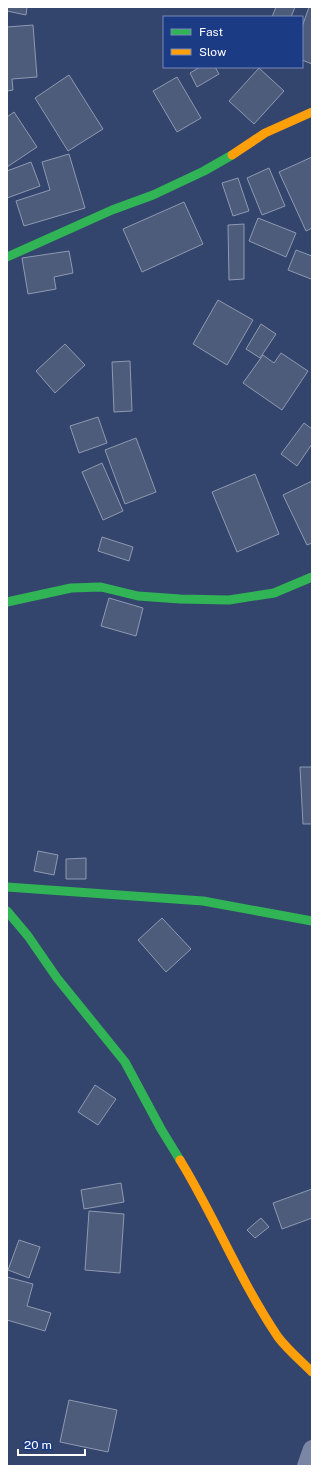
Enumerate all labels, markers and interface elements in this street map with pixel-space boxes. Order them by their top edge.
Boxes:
legend [163,16,303,68]
text: Fast [199,25,224,39]
text: Slow [199,45,227,59]
scale bar [18,1431,85,1457]
text: 20 m [24,1438,52,1452]

